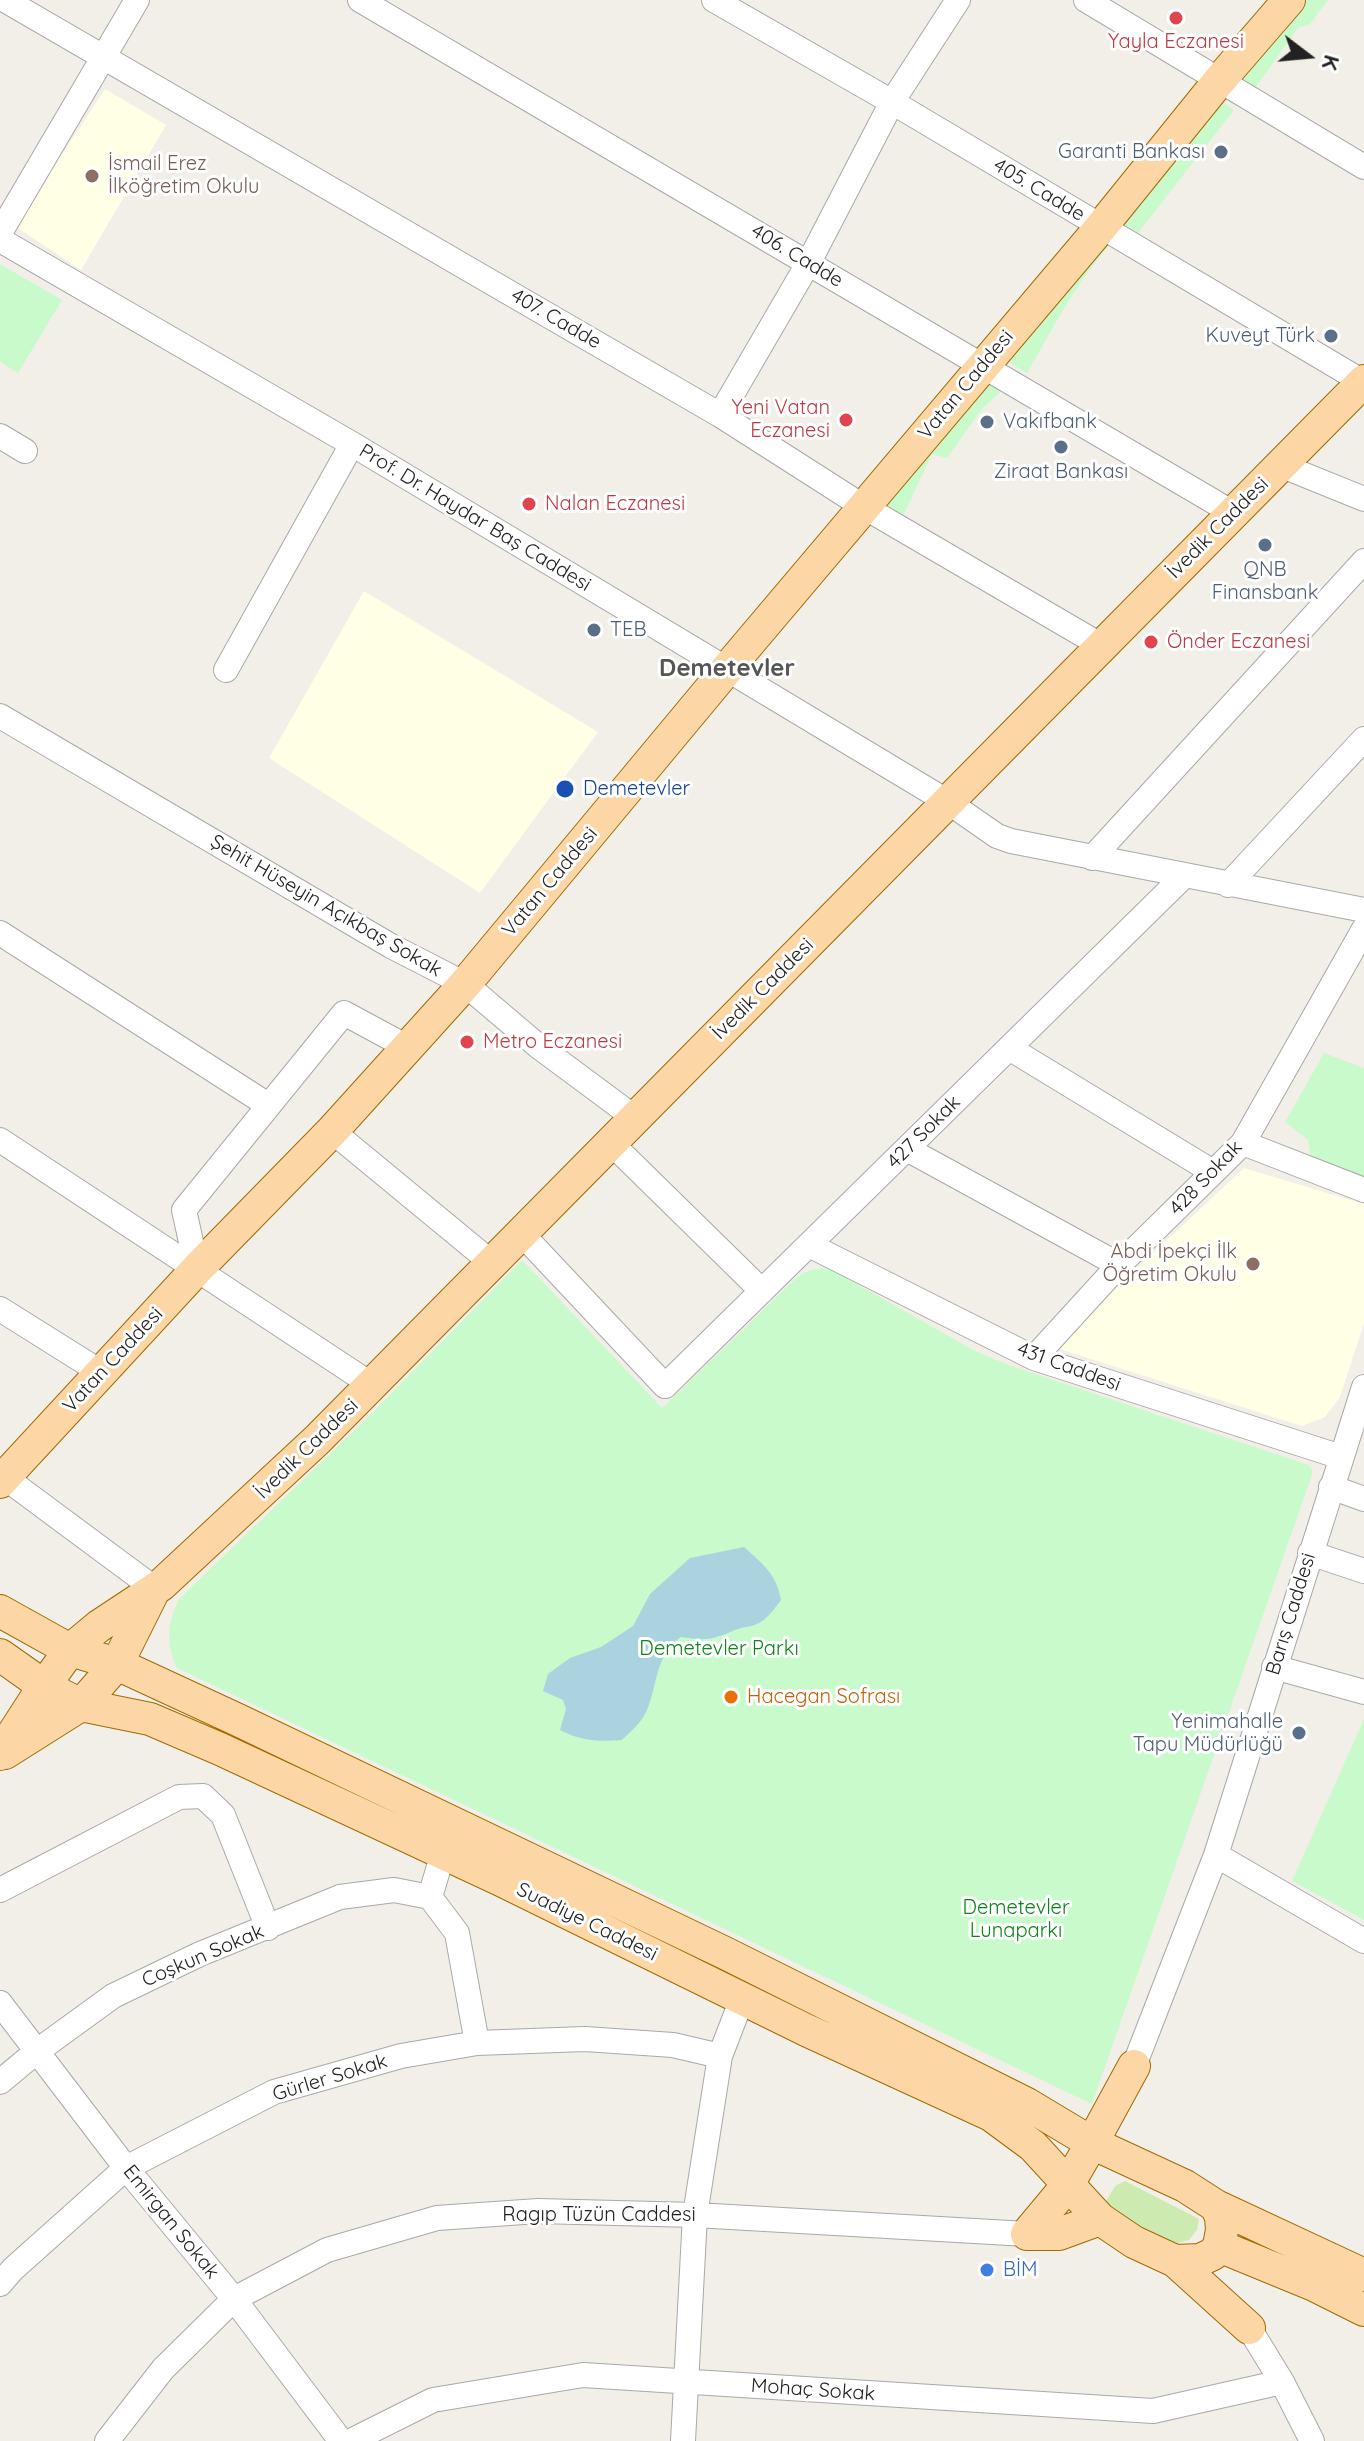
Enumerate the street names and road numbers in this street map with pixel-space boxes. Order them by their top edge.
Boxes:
street label: 405. Cadde [989,153,1089,227]
street label: 406. Cadde [747,219,847,293]
street label: 407. Cadde [507,284,605,354]
street label: Vatan Caddesi [913,325,1019,445]
street label: Prof. Dr. Haydar Baş Caddesi [355,439,595,597]
street label: İvedik Caddesi [1162,472,1274,584]
street label: Vatan Caddesi [497,822,603,942]
street label: Şehit Hüseyin Açıkbaş Sokak [206,830,446,982]
street label: İvedik Caddesi [707,933,819,1045]
street label: 427 Sokak [882,1090,966,1174]
street label: 428 Sokak [1164,1136,1248,1220]
street label: Vatan Caddesi [58,1302,168,1418]
street label: 431 Caddesi [1014,1337,1124,1397]
street label: İvedik Caddesi [251,1394,363,1504]
street label: Barış Caddesi [1261,1550,1321,1678]
street label: Suadiye Caddesi [513,1878,661,1966]
street label: Coşkun Sokak [138,1920,268,1992]
street label: Gürler Sokak [270,2049,390,2107]
street label: Emirgan Sokak [118,2160,224,2284]
street label: Ragıp Tüzün Caddesi [502,2203,696,2227]
street label: Mohaç Sokak [750,2374,876,2406]

